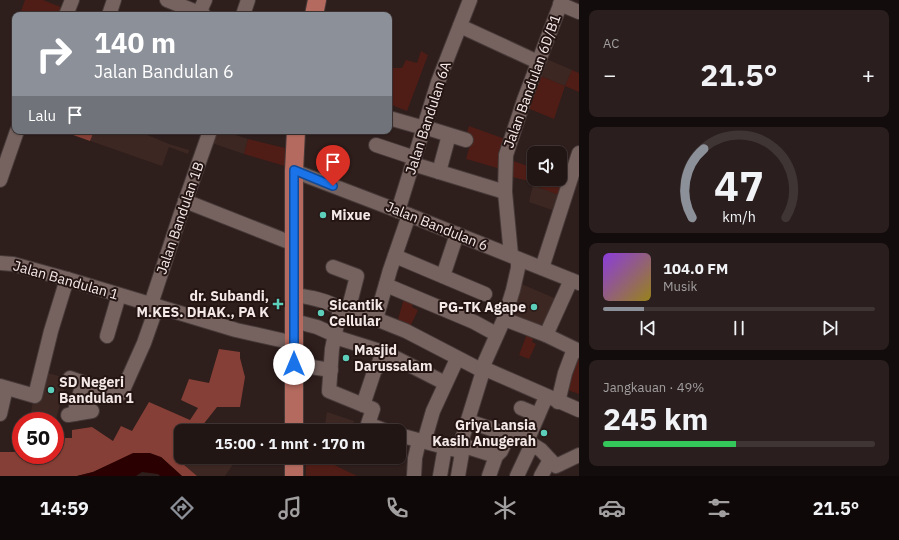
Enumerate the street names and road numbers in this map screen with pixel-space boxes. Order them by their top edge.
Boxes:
street label: Jalan Bandulan 6D/B1 [499,12,565,150]
street label: Jalan Bandulan 6A [401,59,455,177]
street label: Jalan Bandulan 1B [152,159,208,277]
street label: Jalan Bandulan 6 [383,197,491,255]
street label: Jalan Bandulan 1 [11,256,121,304]

